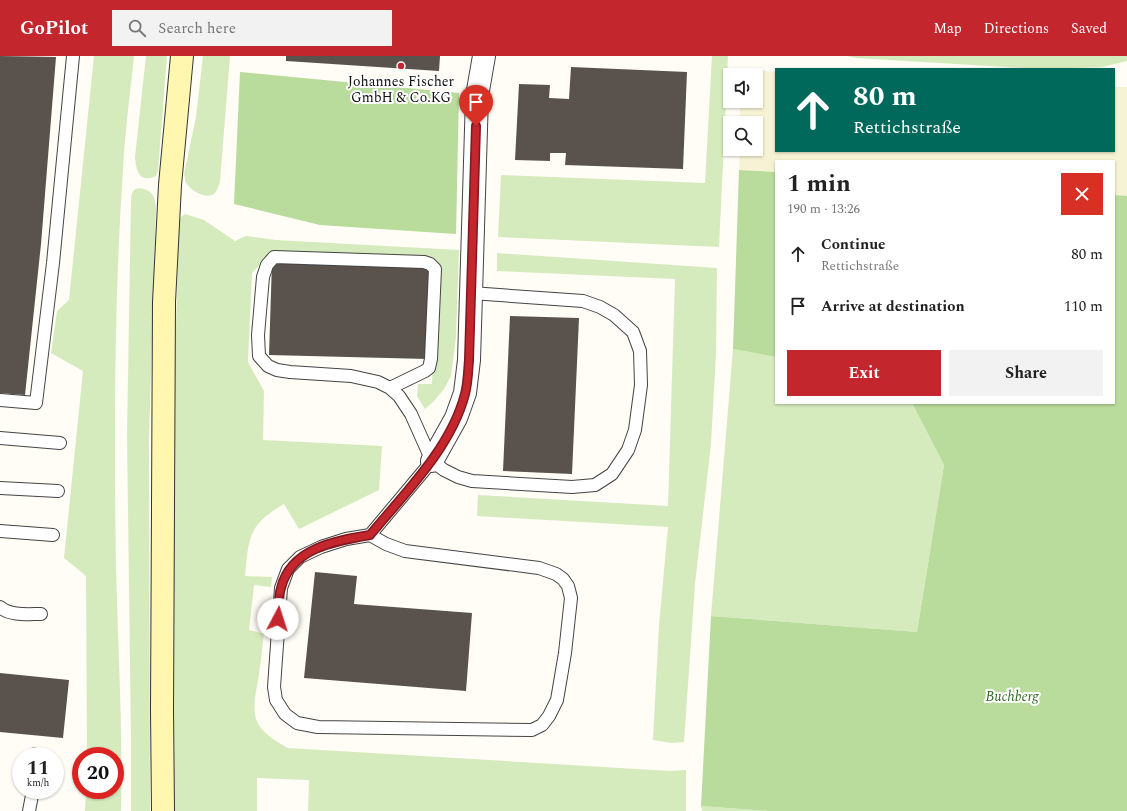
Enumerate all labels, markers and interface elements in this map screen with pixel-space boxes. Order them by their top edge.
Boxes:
search box [112,10,392,46]
text: GoPilot [20,14,88,43]
icon: search [126,17,148,39]
text: Search here [158,17,236,40]
text: Map [934,18,962,39]
text: Directions [984,18,1049,39]
text: Saved [1071,18,1107,39]
marker: Johannes Fischer GmbH & Co.KG [396,61,406,71]
map controls [723,68,763,156]
button: sound [723,68,763,108]
place label: Johannes Fischer GmbH & Co.KG [348,71,455,108]
text: 80 m [853,75,917,118]
icon: ahead [787,84,839,136]
pin [459,85,493,126]
icon: arrive [465,91,487,113]
text: Rettichstraße [853,114,961,141]
button: search [723,116,763,156]
text: 1 min [787,166,851,202]
button: close [1061,173,1103,215]
text: 190 m · 13:26 [787,199,860,219]
text: Continue [821,233,886,256]
icon: ahead [787,243,809,265]
text: 80 m [1071,243,1103,266]
text: Rettichstraße [821,256,899,276]
icon: arrive [787,295,809,317]
text: Arrive at destination [821,295,965,318]
text: 110 m [1064,295,1103,318]
button: Exit [787,350,941,396]
button: Share [949,350,1103,396]
position arrow [257,598,299,640]
park label: Buchberg [985,686,1039,707]
speed limit sign: 20 [72,747,124,799]
text: 11 [27,753,49,783]
text: km/h [27,775,49,791]

